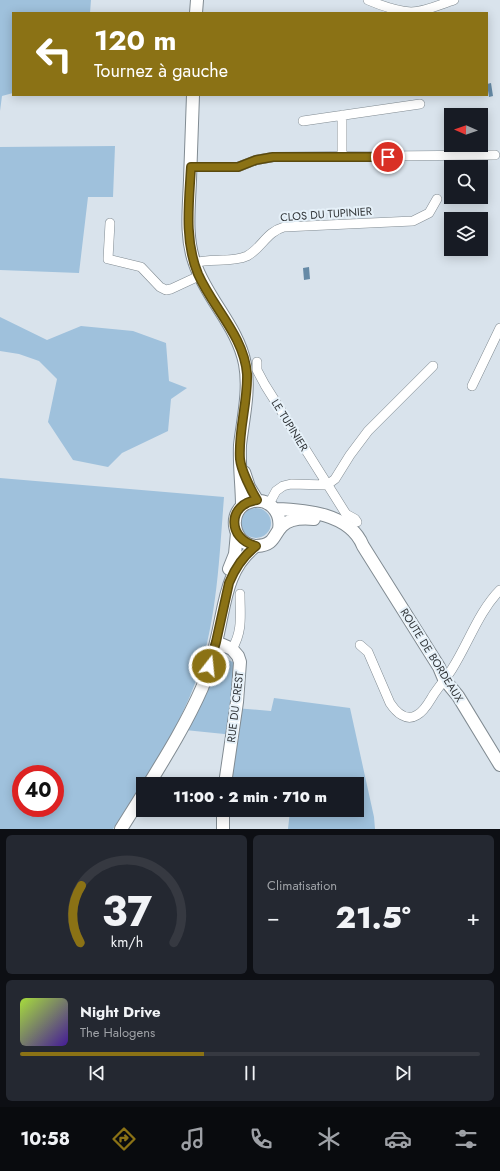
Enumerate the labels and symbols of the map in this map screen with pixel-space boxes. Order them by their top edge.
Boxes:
north arrow [444,108,488,152]
pin [371,140,405,174]
street label: CLOS DU TUPINIER [280,203,373,225]
street label: LE TUPINIER [268,396,313,455]
street label: ROUTE DE BORDEAUX [397,605,467,705]
position arrow [188,645,230,687]
street label: RUE DU CREST [223,671,247,743]
speed limit sign: 40 [12,765,64,817]

